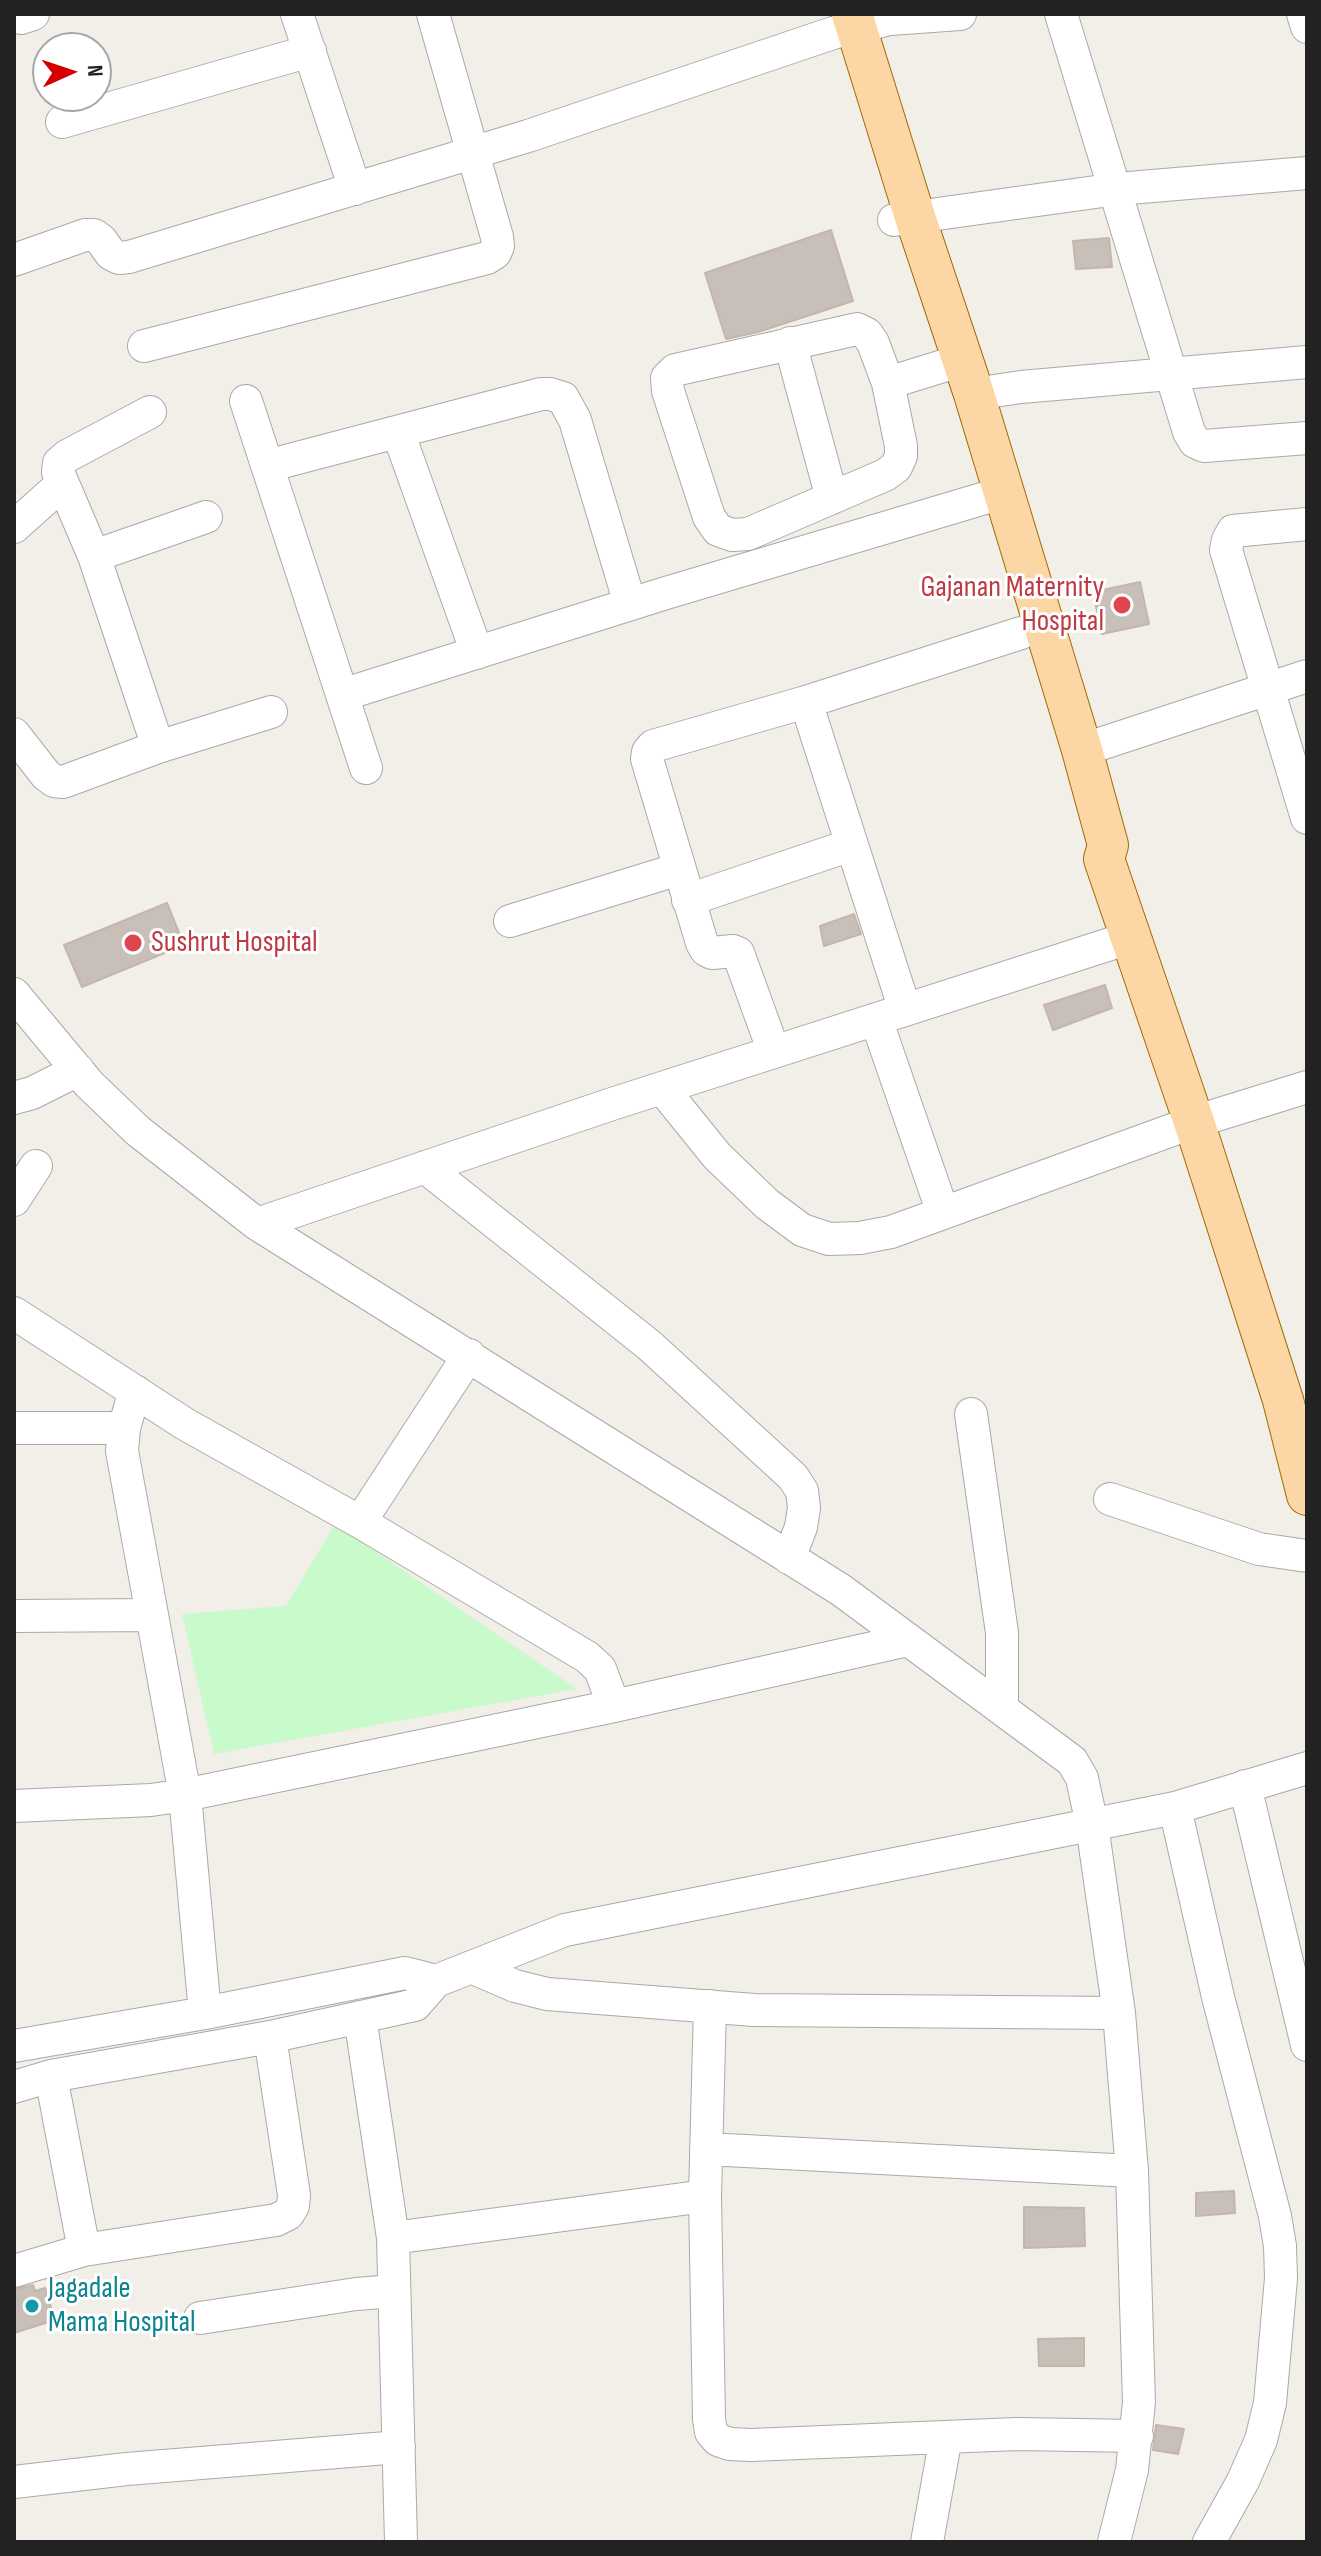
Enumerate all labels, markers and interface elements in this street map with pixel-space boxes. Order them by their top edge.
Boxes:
north arrow [32,32,112,112]
text: N [81,64,108,77]
place label: Gajanan Maternity Hospital [921,570,1104,640]
marker: Gajanan Maternity Hospital [1111,594,1133,616]
place label: Sushrut Hospital [151,925,318,961]
marker: Sushrut Hospital [122,932,144,954]
place label: Jagadale Mama Hospital [48,2271,196,2342]
marker: Jagadale Mama Hospital [23,2297,41,2315]

